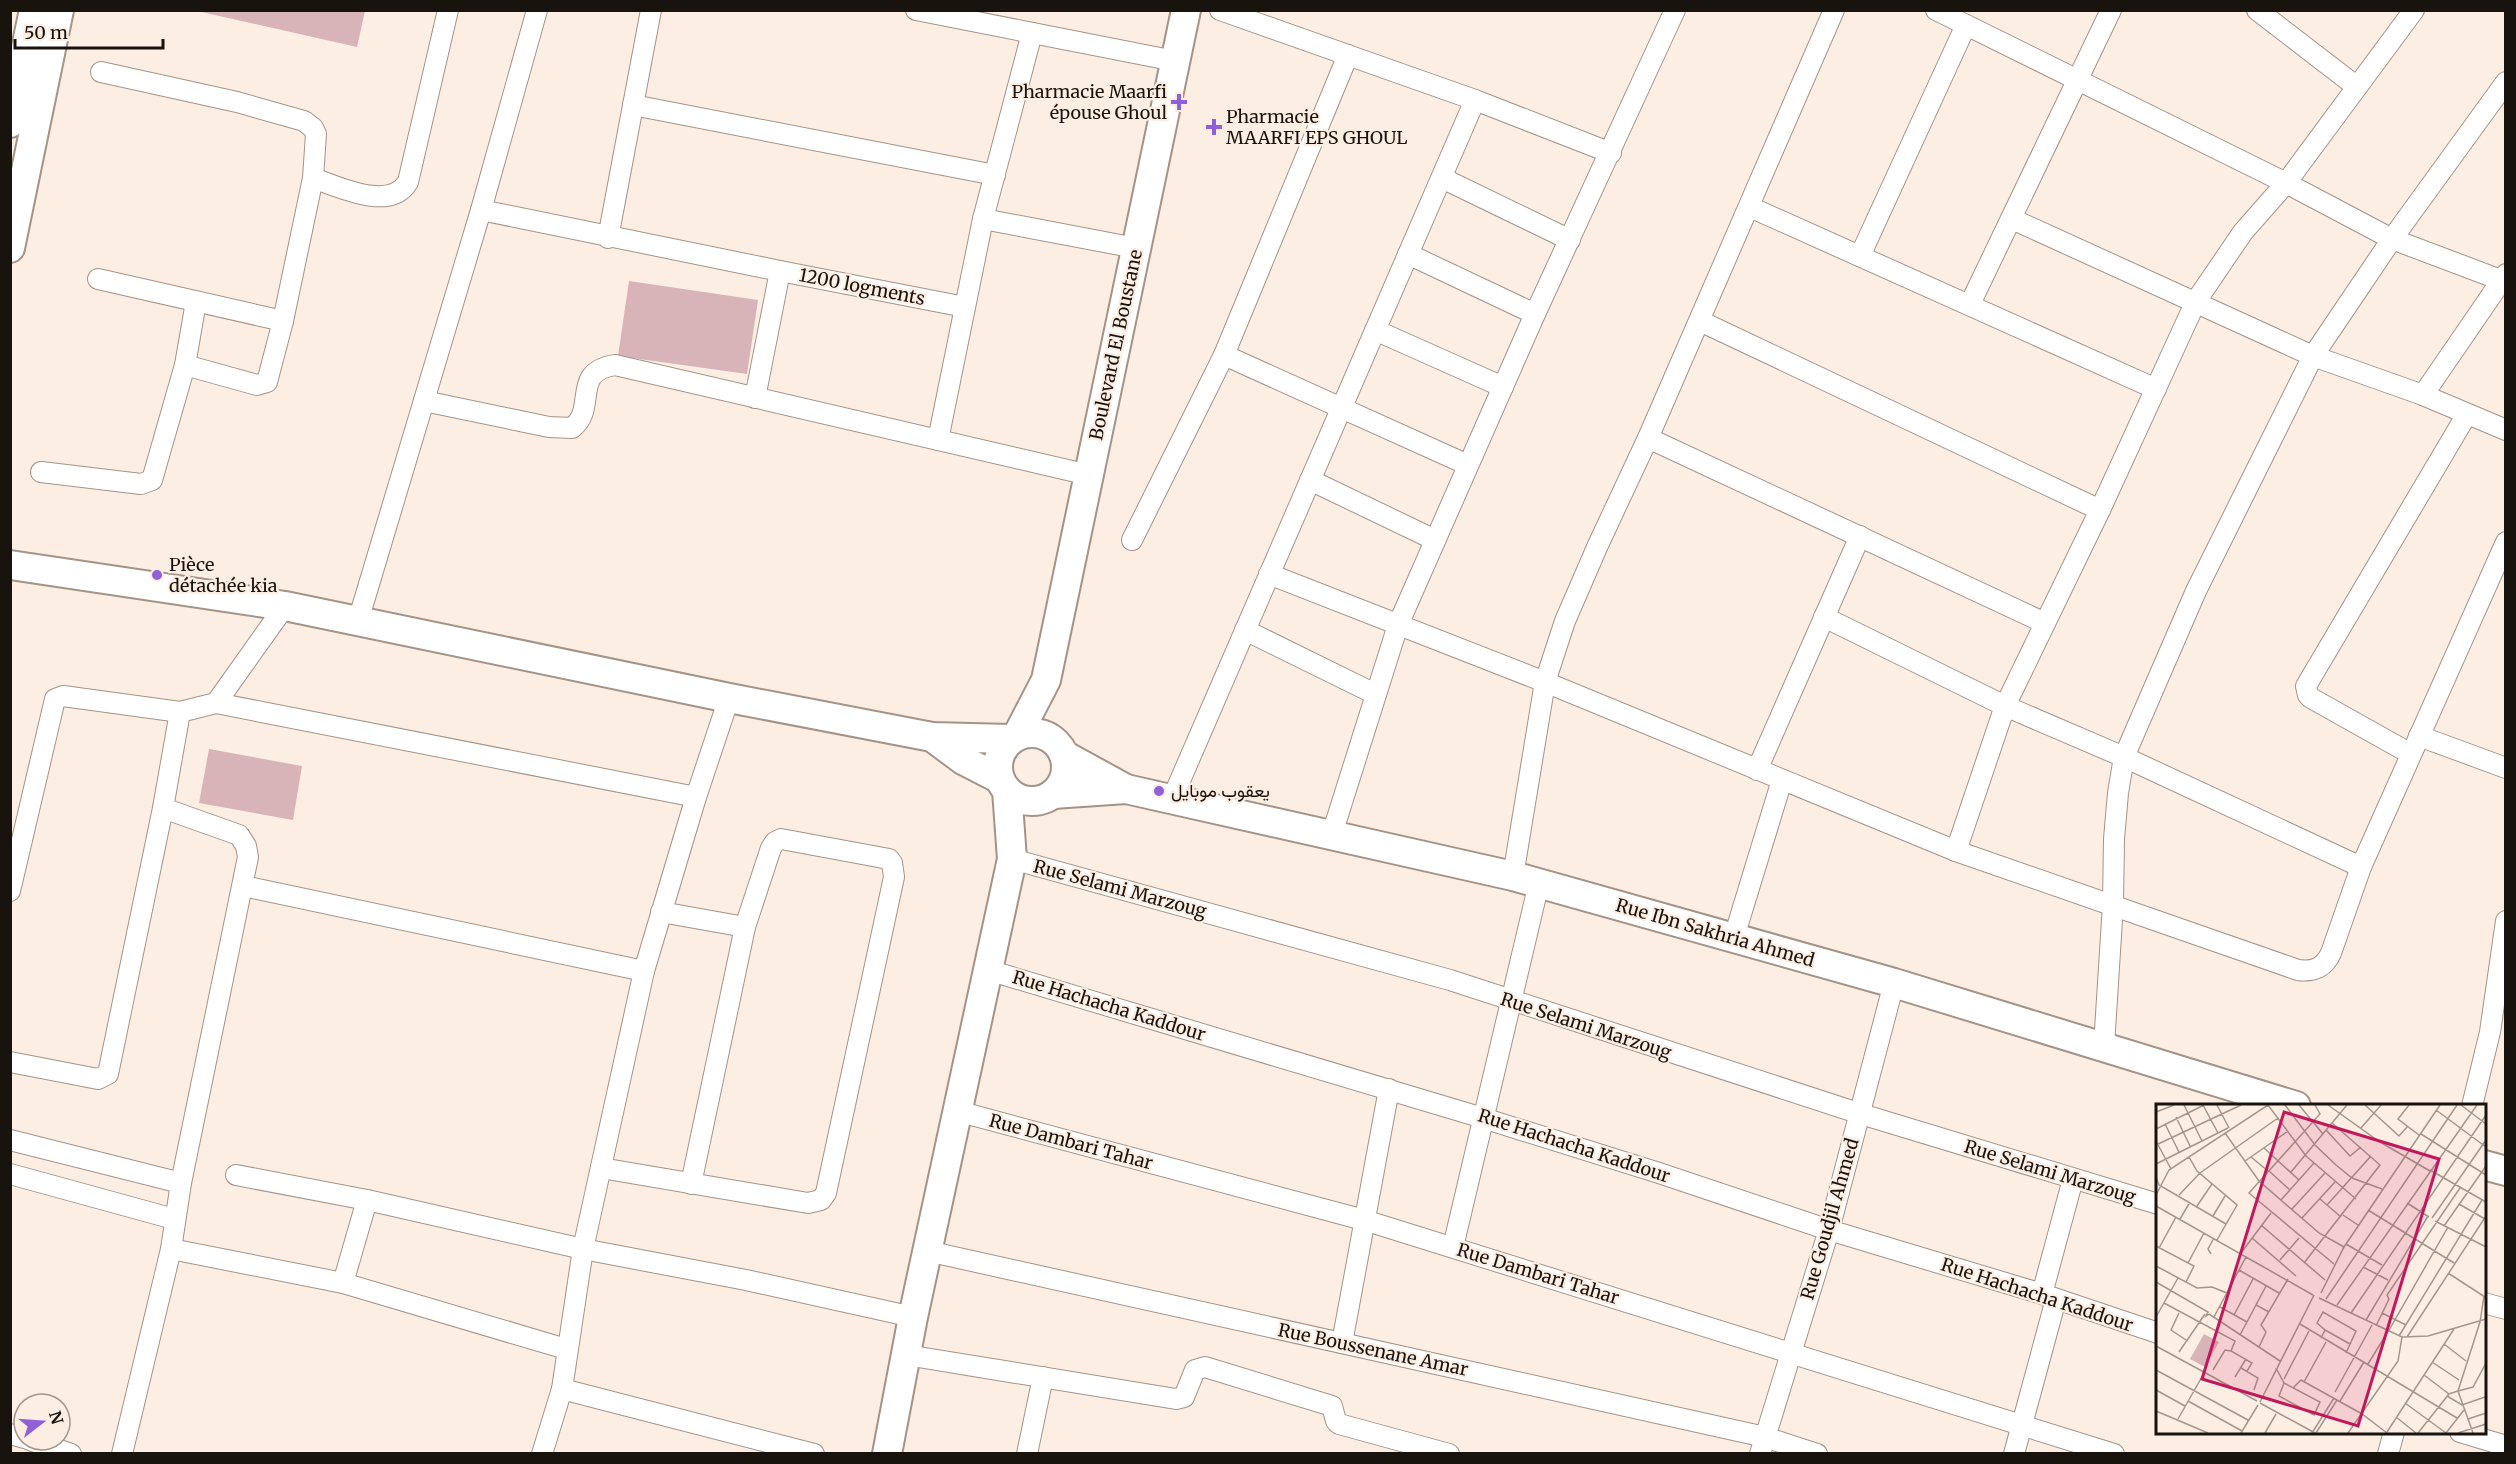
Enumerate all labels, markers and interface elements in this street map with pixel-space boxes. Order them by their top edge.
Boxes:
scale bar [15,12,164,50]
text: 50 m [24,21,68,44]
place label: Pharmacie Maarfi épouse Ghoul [1012,80,1167,124]
marker: Pharmacie Maarfi épouse Ghoul [1172,95,1186,109]
place label: Pharmacie MAARFI EPS GHOUL [1226,105,1407,149]
marker: Pharmacie MAARFI EPS GHOUL [1207,120,1221,134]
street label: Boulevard El Boustane [1084,247,1147,442]
street label: 1200 logments [797,263,927,310]
place label: Pièce détachée kia [169,553,278,597]
marker: Pièce détachée kia [150,568,164,582]
place label: يعقوب موبايل [1171,779,1270,802]
marker: يعقوب موبايل [1152,784,1166,798]
street label: Rue Selami Marzoug [1031,854,1209,923]
street label: Rue Ibn Sakhria Ahmed [1613,893,1817,972]
street label: Rue Hachacha Kaddour [1010,965,1208,1046]
street label: Rue Selami Marzoug [1498,987,1675,1064]
street label: Rue Hachacha Kaddour [1475,1104,1673,1187]
inset map [2156,1104,2486,1434]
street label: Rue Dambari Tahar [987,1109,1155,1174]
street label: Rue Selami Marzoug [1962,1134,2139,1209]
street label: Rue Goudjil Ahmed [1795,1135,1864,1302]
street label: Rue Dambari Tahar [1454,1238,1622,1309]
street label: Rue Hachacha Kaddour [1938,1253,2136,1336]
street label: Rue Boussenane Amar [1276,1318,1470,1381]
north arrow [12,1392,72,1452]
text: N [45,1409,68,1427]

